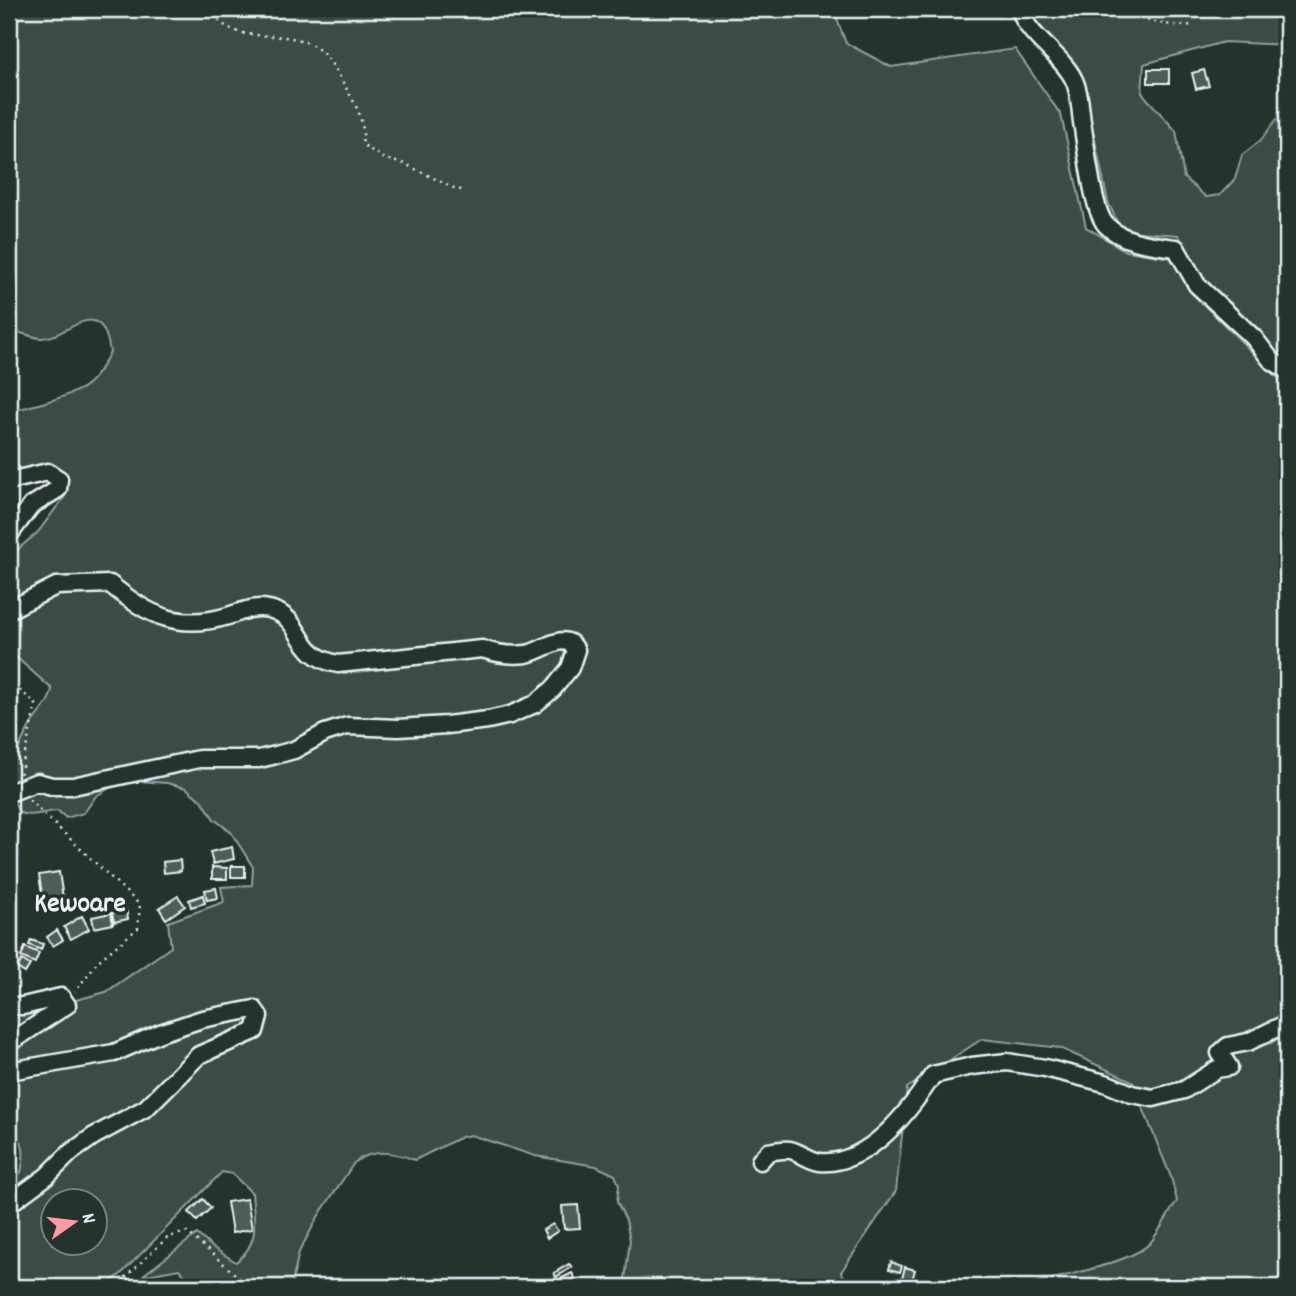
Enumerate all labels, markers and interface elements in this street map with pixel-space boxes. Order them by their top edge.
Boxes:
district label: Kewoare [34,886,126,926]
north arrow [38,1188,108,1258]
text: N [73,1211,101,1227]

